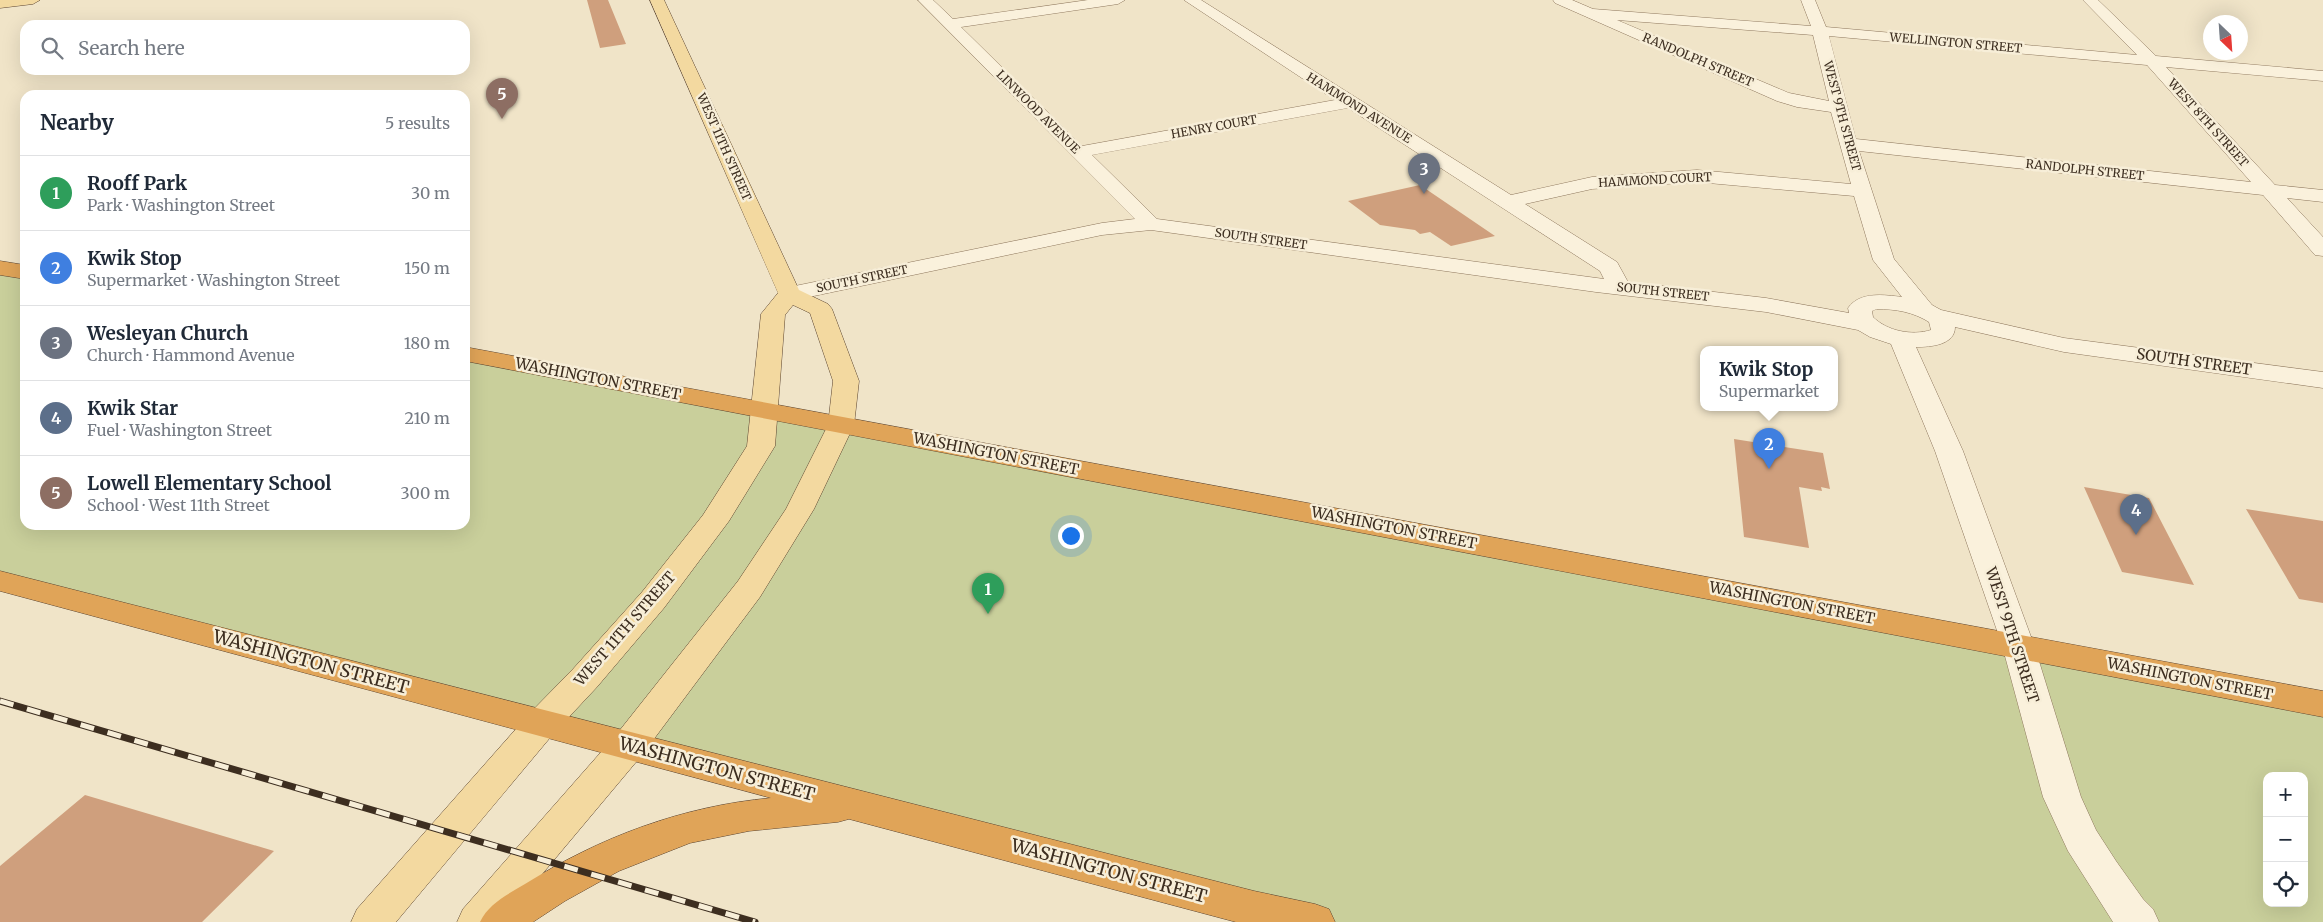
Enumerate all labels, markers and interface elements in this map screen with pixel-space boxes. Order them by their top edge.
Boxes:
north arrow [2203,15,2248,60]
search box [20,20,470,75]
street label: RANDOLPH STREET [1640,29,1757,90]
street label: WELLINGTON STREET [1888,29,2024,56]
icon: search [38,34,66,62]
text: Search here [78,36,185,60]
street label: WEST 9TH STREET [1820,58,1865,173]
street label: LINWOOD AVENUE [993,67,1084,157]
street label: HAMMOND AVENUE [1304,69,1415,146]
street label: WEST 8TH STREET [2164,75,2252,170]
pin: 5 [486,78,518,119]
street label: WEST 11TH STREET [694,90,755,203]
text: Nearby [40,109,114,136]
street label: HENRY COURT [1170,111,1259,141]
text: 5 results [385,113,450,133]
pin: 3 [1408,153,1440,194]
street label: RANDOLPH STREET [2025,156,2146,183]
street label: HAMMOND COURT [1598,169,1713,190]
text: Rooff Park [87,171,187,195]
text: 1 [52,183,60,203]
text: 30 m [411,183,450,203]
text: Park · Washington Street [87,195,275,215]
street label: SOUTH STREET [1214,225,1309,253]
text: Kwik Stop [87,246,182,270]
text: 2 [51,258,61,278]
text: 150 m [404,258,450,278]
street label: SOUTH STREET [815,261,910,296]
text: Supermarket · Washington Street [87,270,340,290]
street label: SOUTH STREET [1616,279,1711,304]
text: Wesleyan Church [87,321,248,345]
text: 3 [51,333,61,353]
text: 180 m [404,333,450,353]
street label: SOUTH STREET [2135,344,2254,379]
text: Church · Hammond Avenue [87,345,295,365]
popup [1700,346,1838,411]
street label: WASHINGTON STREET [513,353,683,404]
text: Kwik Stop [1719,357,1813,381]
text: Supermarket [1719,381,1819,401]
text: Kwik Star [87,396,178,420]
text: 4 [51,408,61,428]
text: 210 m [405,408,450,428]
text: Fuel · Washington Street [87,420,272,440]
street label: WASHINGTON STREET [911,428,1081,479]
pin: 2 [1753,428,1785,469]
text: Lowell Elementary School [87,471,331,495]
text: 5 [51,483,61,503]
text: 300 m [401,483,450,503]
pin: 4 [2120,494,2152,535]
text: School · West 11th Street [87,495,270,515]
street label: WASHINGTON STREET [1309,502,1479,553]
your location [1058,523,1084,549]
street label: WEST 9TH STREET [1981,564,2044,706]
street label: WEST 11TH STREET [569,567,680,690]
pin: 1 [972,573,1004,614]
street label: WASHINGTON STREET [1707,577,1877,628]
street label: WASHINGTON STREET [210,624,412,699]
street label: WASHINGTON STREET [2105,653,2275,704]
street label: WASHINGTON STREET [616,731,818,806]
map controls [2263,772,2308,907]
button: + [2263,772,2308,817]
button: − [2263,817,2308,862]
street label: WASHINGTON STREET [1008,833,1210,908]
button: locate [2263,862,2308,907]

